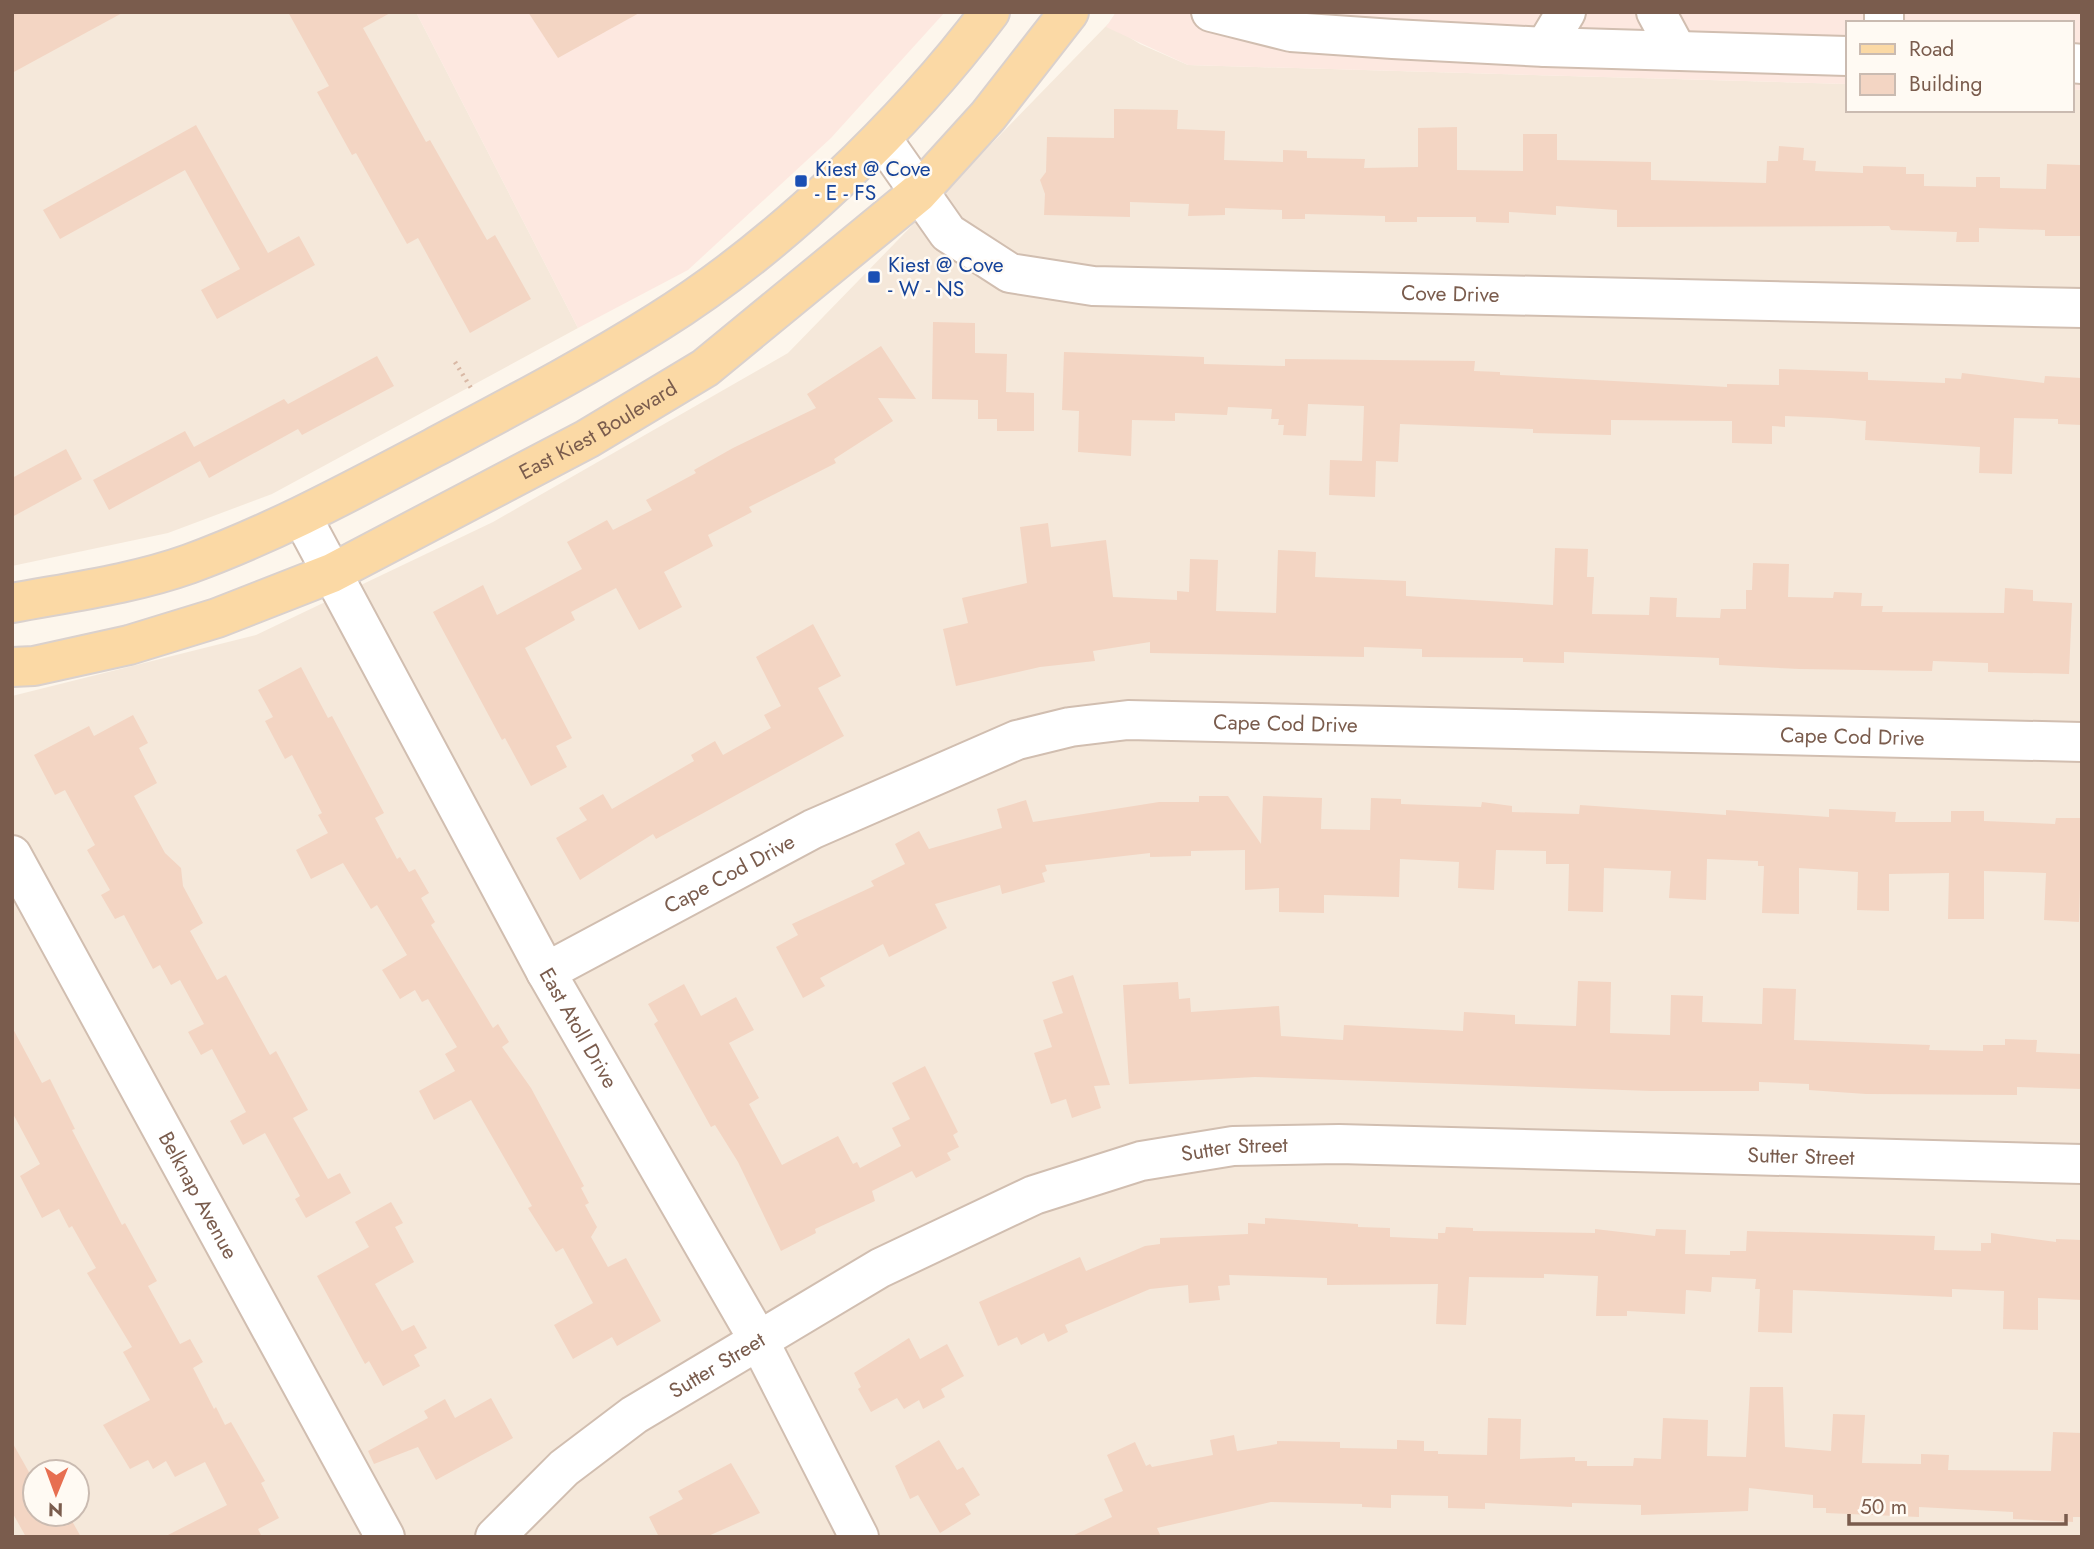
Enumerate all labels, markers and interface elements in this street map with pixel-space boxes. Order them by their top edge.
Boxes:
legend [1846,21,2073,112]
text: Road [1909,34,1954,64]
text: Building [1909,69,1982,99]
place label: Kiest @ Cove - E - FS [815,154,931,208]
marker: Kiest @ Cove - E - FS [793,173,809,189]
place label: Kiest @ Cove - W - NS [888,250,1004,304]
marker: Kiest @ Cove - W - NS [866,269,882,285]
street label: Cove Drive [1401,278,1500,310]
street label: East Kiest Boulevard [514,373,683,487]
street label: Cape Cod Drive [1213,707,1358,740]
street label: Cape Cod Drive [1780,720,1925,753]
street label: Cape Cod Drive [659,826,800,921]
street label: East Atoll Drive [532,962,625,1094]
street label: Belknap Avenue [151,1126,245,1265]
street label: Sutter Street [1179,1130,1288,1169]
street label: Sutter Street [1747,1140,1855,1173]
street label: Sutter Street [663,1325,771,1406]
north arrow [21,1458,91,1528]
scale bar [1849,1482,2066,1526]
text: 50 m [1860,1492,1907,1522]
text: N [48,1496,63,1523]

